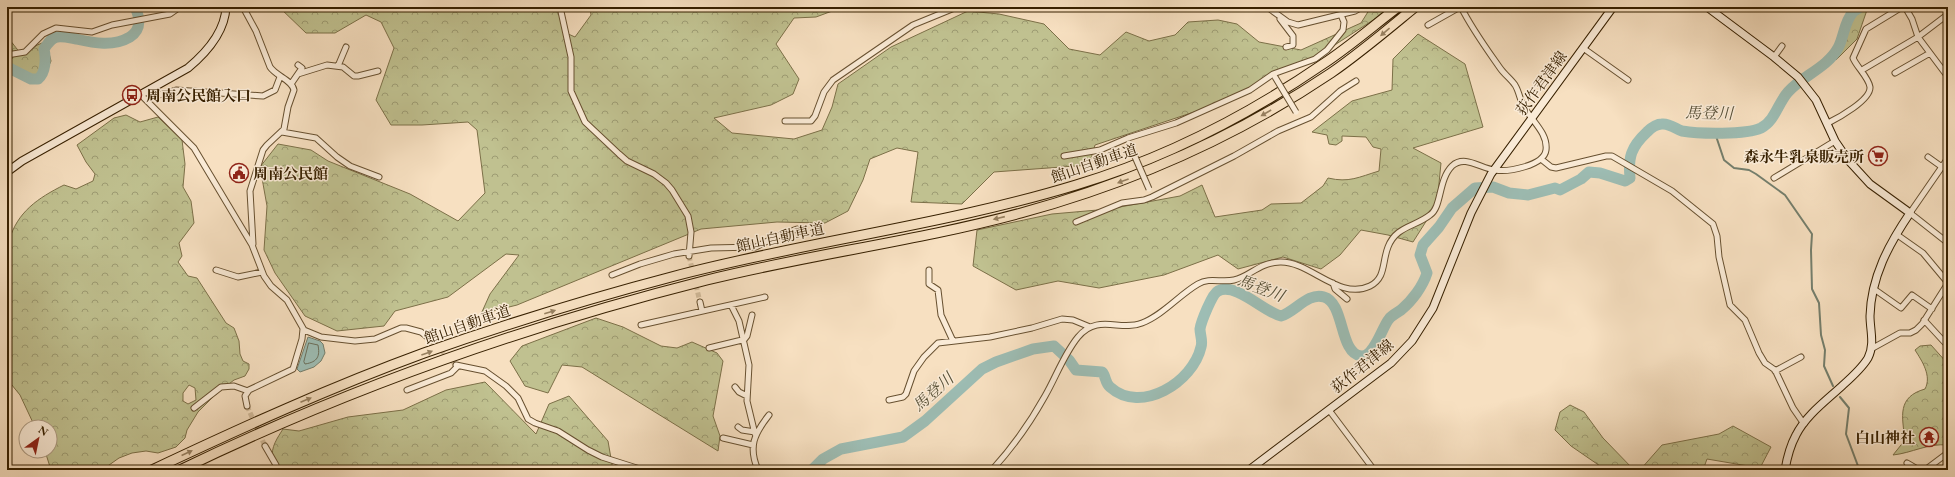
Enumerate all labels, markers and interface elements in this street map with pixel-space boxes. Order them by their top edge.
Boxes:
one-way arrow [1379,28,1390,37]
street label: 荻作君津線 [1511,47,1571,119]
bus stop icon: 周南公民館入口 [121,84,143,106]
place label: 周南公民館入口 [146,86,251,105]
water label: 馬登川 [1685,102,1735,124]
one-way arrow [1260,110,1272,117]
street label: 館山自動車道 [1048,139,1140,187]
supermarket icon: 森永牛乳泉販売所 [1867,145,1889,167]
place label: 森永牛乳泉販売所 [1744,147,1864,166]
public building icon: 周南公民館 [228,162,250,184]
place label: 周南公民館 [253,164,328,183]
one-way arrow [1117,178,1129,184]
one-way arrow [993,216,1005,222]
street label: 館山自動車道 [734,218,826,256]
water label: 馬登川 [1235,270,1289,307]
street label: 館山自動車道 [421,300,513,348]
one-way arrow [544,309,556,315]
street label: 荻作君津線 [1327,335,1397,397]
one-way arrow [421,349,433,355]
water label: 馬登川 [908,367,959,416]
one-way arrow [300,397,312,403]
north arrow [18,419,58,459]
text: N [36,422,51,439]
temple icon: 白山神社 [1918,426,1940,448]
place label: 白山神社 [1855,428,1915,447]
one-way arrow [181,450,193,456]

